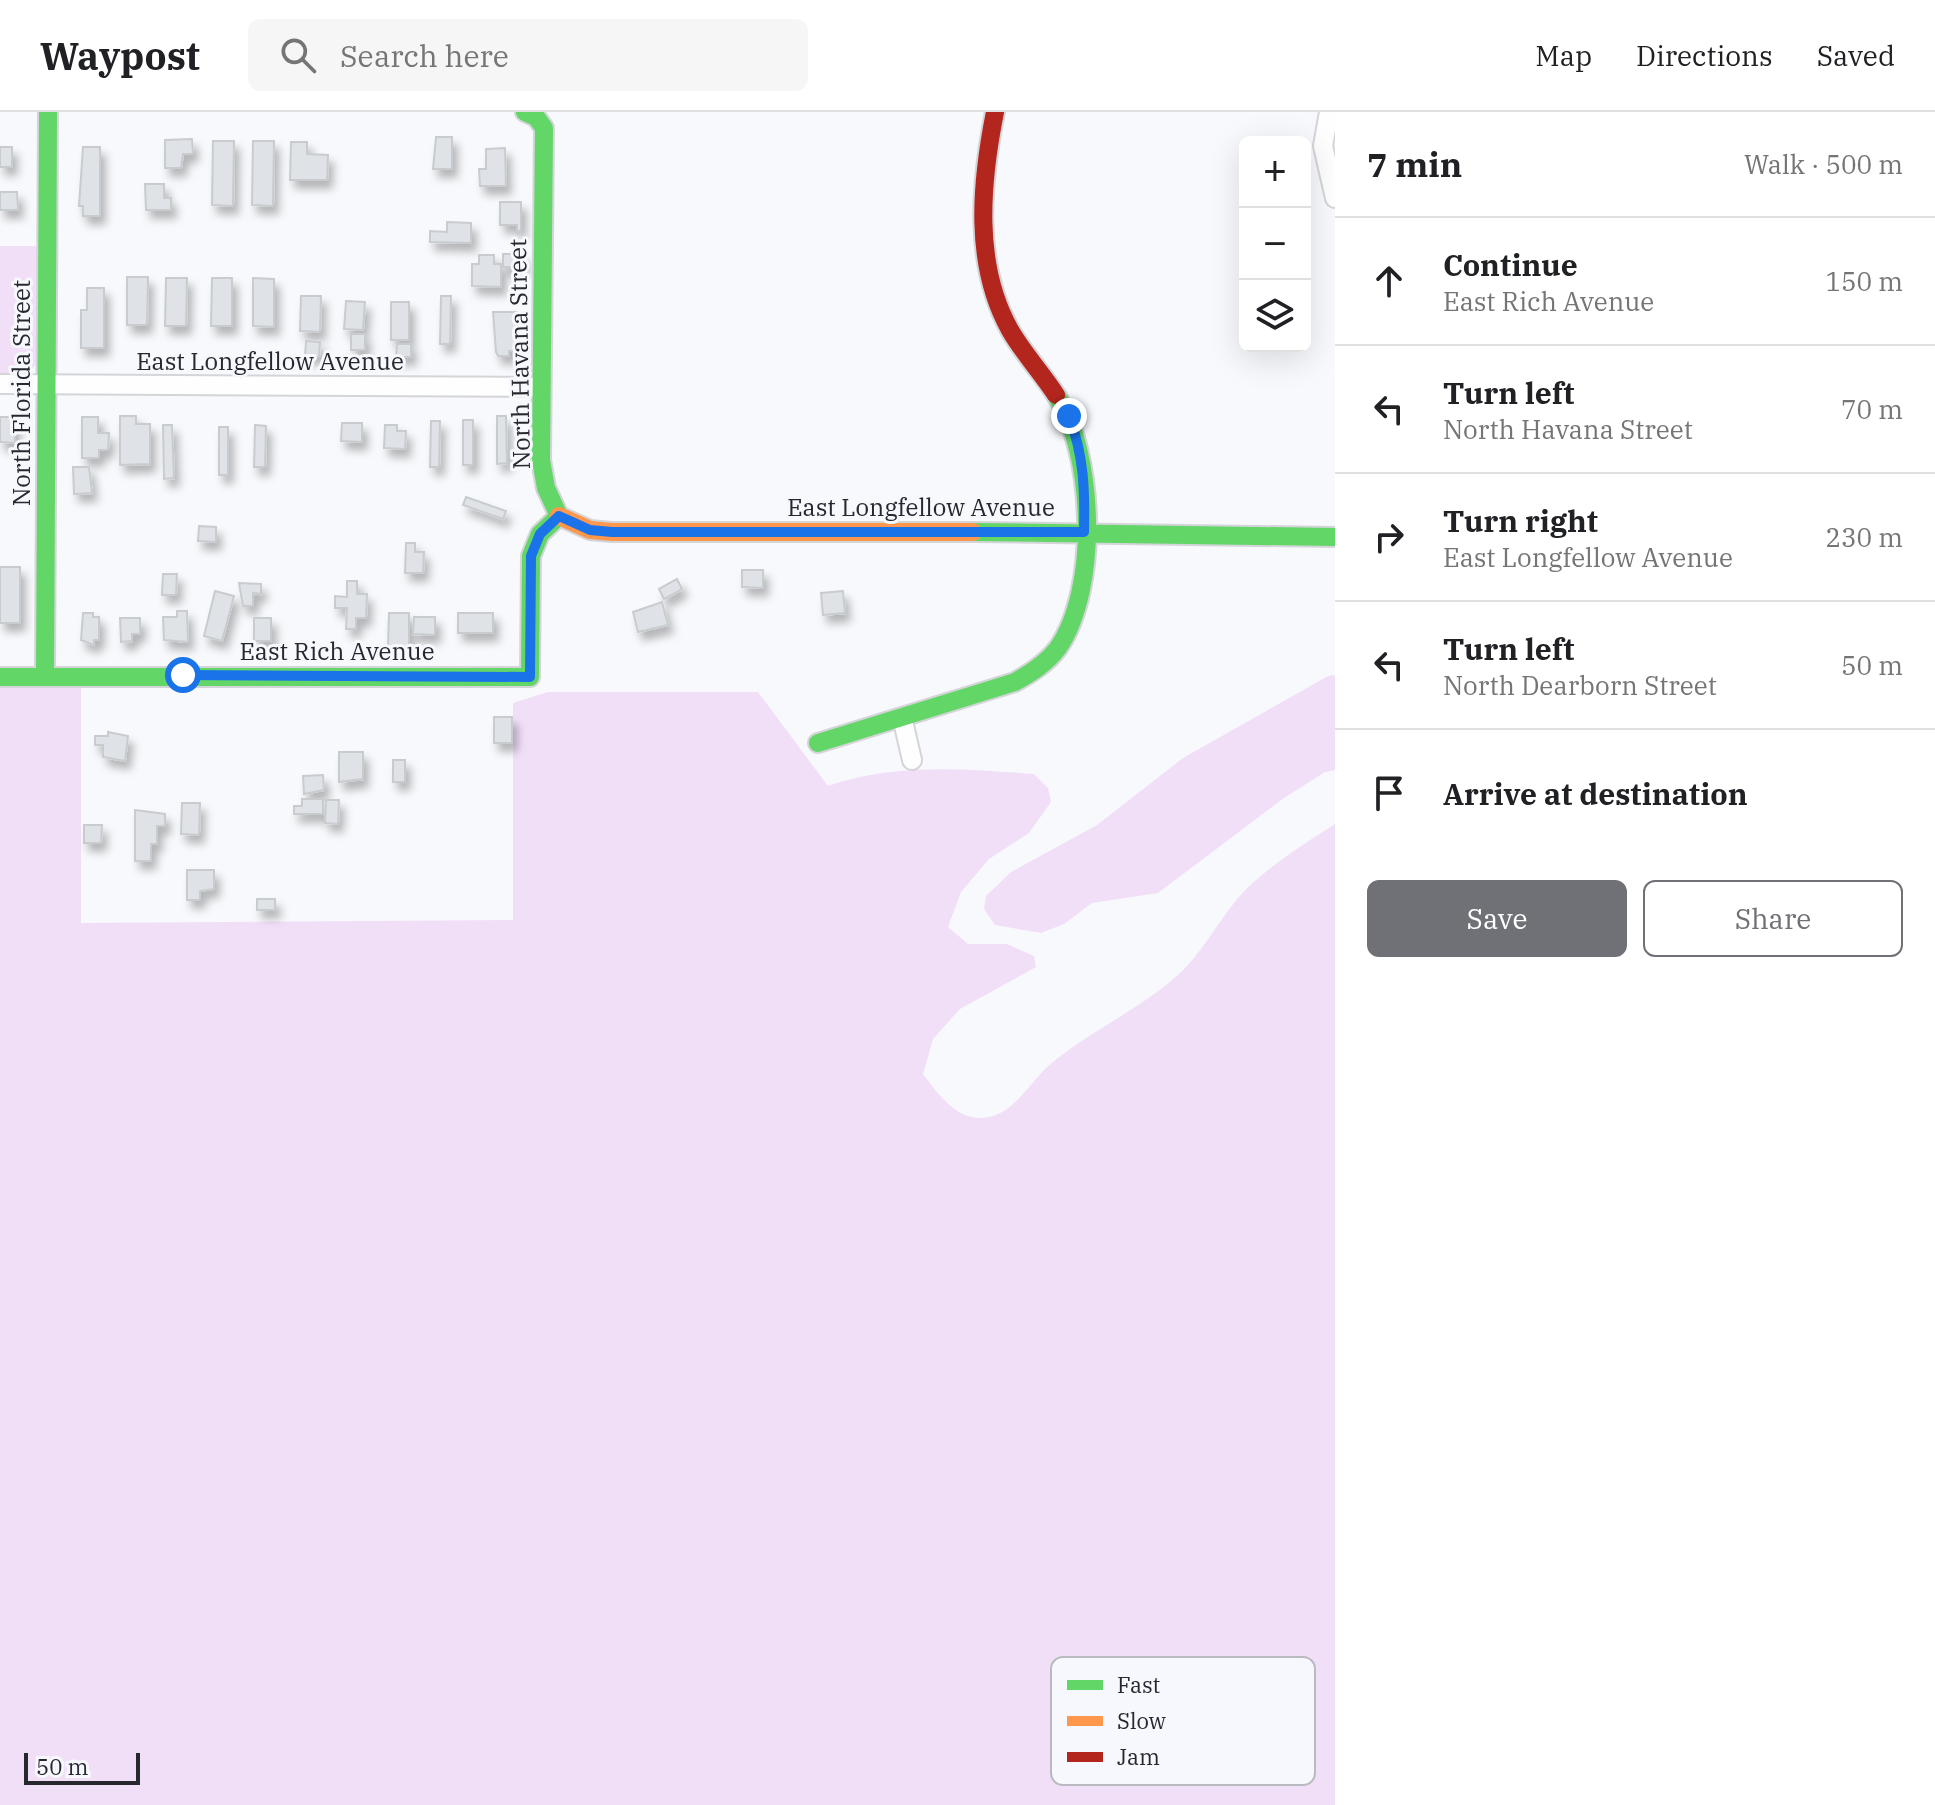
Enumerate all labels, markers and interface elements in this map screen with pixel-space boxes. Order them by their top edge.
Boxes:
search box [248,19,808,91]
text: Waypost [40,31,200,80]
icon: search [276,33,320,77]
text: Search here [340,36,509,75]
text: Map [1535,37,1592,74]
text: Directions [1636,37,1773,74]
text: Saved [1817,37,1895,74]
map controls [1239,136,1311,352]
button: + [1239,136,1311,208]
text: 7 min [1367,142,1462,186]
text: Walk · 500 m [1744,147,1903,181]
button: − [1239,208,1311,280]
street label: North Havana Street [501,238,537,470]
text: Continue [1443,245,1578,284]
icon: ahead [1367,259,1411,303]
text: 150 m [1825,264,1903,298]
street label: North Florida Street [5,280,37,506]
button: layers [1239,280,1311,352]
text: East Rich Avenue [1443,284,1654,318]
street label: East Longfellow Avenue [136,345,404,377]
text: Turn left [1443,373,1575,412]
icon: left [1367,387,1411,431]
text: 70 m [1841,392,1903,426]
route end [1051,398,1087,434]
text: North Havana Street [1443,412,1693,446]
street label: East Longfellow Avenue [787,491,1055,523]
text: Turn right [1443,501,1598,540]
icon: right [1367,515,1411,559]
text: 230 m [1825,520,1903,554]
text: East Longfellow Avenue [1443,540,1733,574]
text: Turn left [1443,629,1575,668]
street label: East Rich Avenue [239,635,435,667]
icon: left [1367,643,1411,687]
text: 50 m [1841,648,1903,682]
route start [165,657,201,693]
text: North Dearborn Street [1443,668,1717,702]
icon: arrive [1367,771,1411,815]
text: Arrive at destination [1443,774,1748,813]
button: Save [1367,880,1627,957]
button: Share [1643,880,1903,957]
legend [1051,1657,1315,1785]
text: Fast [1117,1670,1160,1699]
text: Slow [1117,1706,1166,1735]
text: Jam [1117,1742,1160,1771]
scale bar [24,1749,140,1785]
text: 50 m [36,1752,88,1781]

